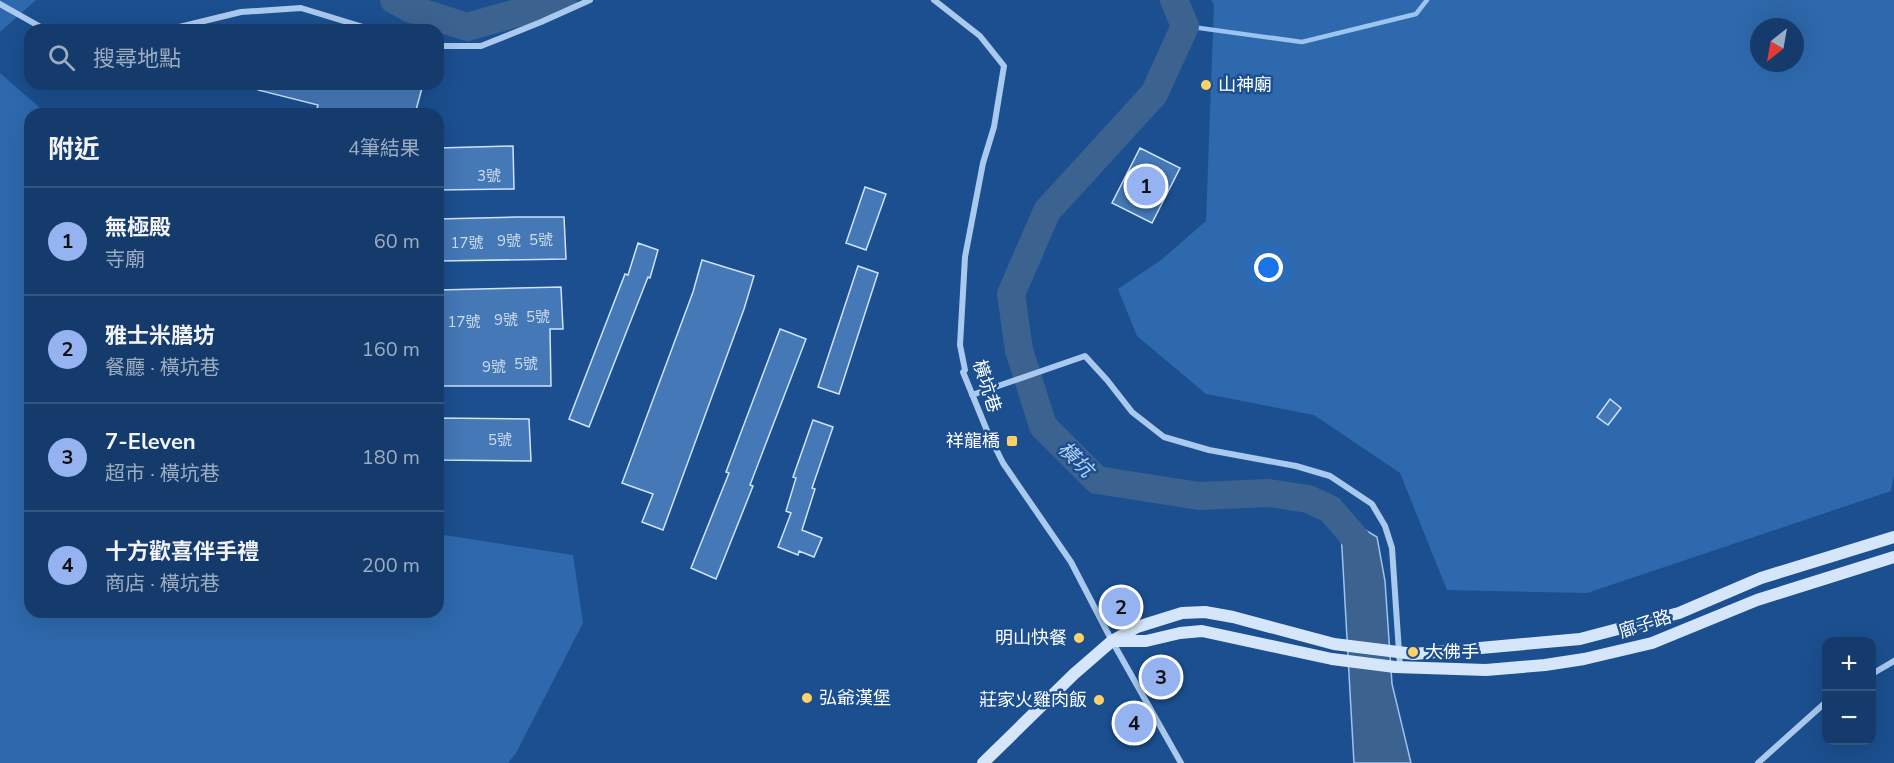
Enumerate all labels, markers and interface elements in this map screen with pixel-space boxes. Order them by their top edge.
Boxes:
north arrow [1750,18,1804,72]
search box [24,24,444,90]
icon: search [45,41,78,74]
text: 搜尋地點 [93,44,181,74]
place label: 山神廟 [1218,73,1272,97]
marker: 山神廟 [1199,78,1213,92]
text: 附近 [48,132,100,167]
text: 4筆結果 [348,135,420,162]
pin: 1 [1126,164,1166,208]
house number: 3號 [477,166,501,186]
text: 無極殿 [105,213,171,243]
text: 1 [62,228,74,255]
text: 60 m [374,228,420,255]
house number: 5號 [529,230,553,250]
house number: 9號 [497,231,521,251]
house number: 17號 [450,233,484,253]
text: 寺廟 [105,246,145,273]
your location [1254,253,1283,282]
house number: 5號 [526,307,550,327]
house number: 9號 [494,310,518,330]
house number: 17號 [447,312,481,332]
text: 雅士米膳坊 [105,321,215,351]
text: 2 [62,336,74,363]
text: 160 m [362,336,420,363]
text: 餐廳 · 橫坑巷 [105,354,220,381]
house number: 5號 [514,354,538,374]
house number: 9號 [482,357,506,377]
street label: 橫坑巷 [967,357,1007,415]
text: 7-Eleven [105,427,196,457]
place label: 祥龍橋 [946,429,1000,453]
house number: 5號 [488,430,512,450]
marker: 祥龍橋 [1005,434,1019,448]
water label: 橫坑 [1052,436,1101,485]
text: 3 [62,444,74,471]
text: 180 m [362,444,420,471]
text: 超市 · 橫坑巷 [105,460,220,487]
text: 十方歡喜伴手禮 [105,537,259,567]
text: 4 [62,552,74,579]
text: 200 m [362,552,420,579]
text: 商店 · 橫坑巷 [105,570,220,597]
pin: 2 [1102,584,1140,630]
street label: 廍子路 [1616,604,1674,644]
place label: 明山快餐 [995,626,1067,650]
marker: 明山快餐 [1072,631,1086,645]
map controls [1822,637,1876,745]
button: + [1822,637,1876,691]
place label: 大佛手 [1425,640,1479,664]
marker: 大佛手 [1406,645,1420,659]
pin: 3 [1142,654,1180,700]
place label: 弘爺漢堡 [819,686,891,710]
place label: 莊家火雞肉飯 [979,688,1087,712]
marker: 弘爺漢堡 [800,691,814,705]
button: − [1822,691,1876,745]
marker: 莊家火雞肉飯 [1092,693,1106,707]
pin: 4 [1114,700,1154,746]

